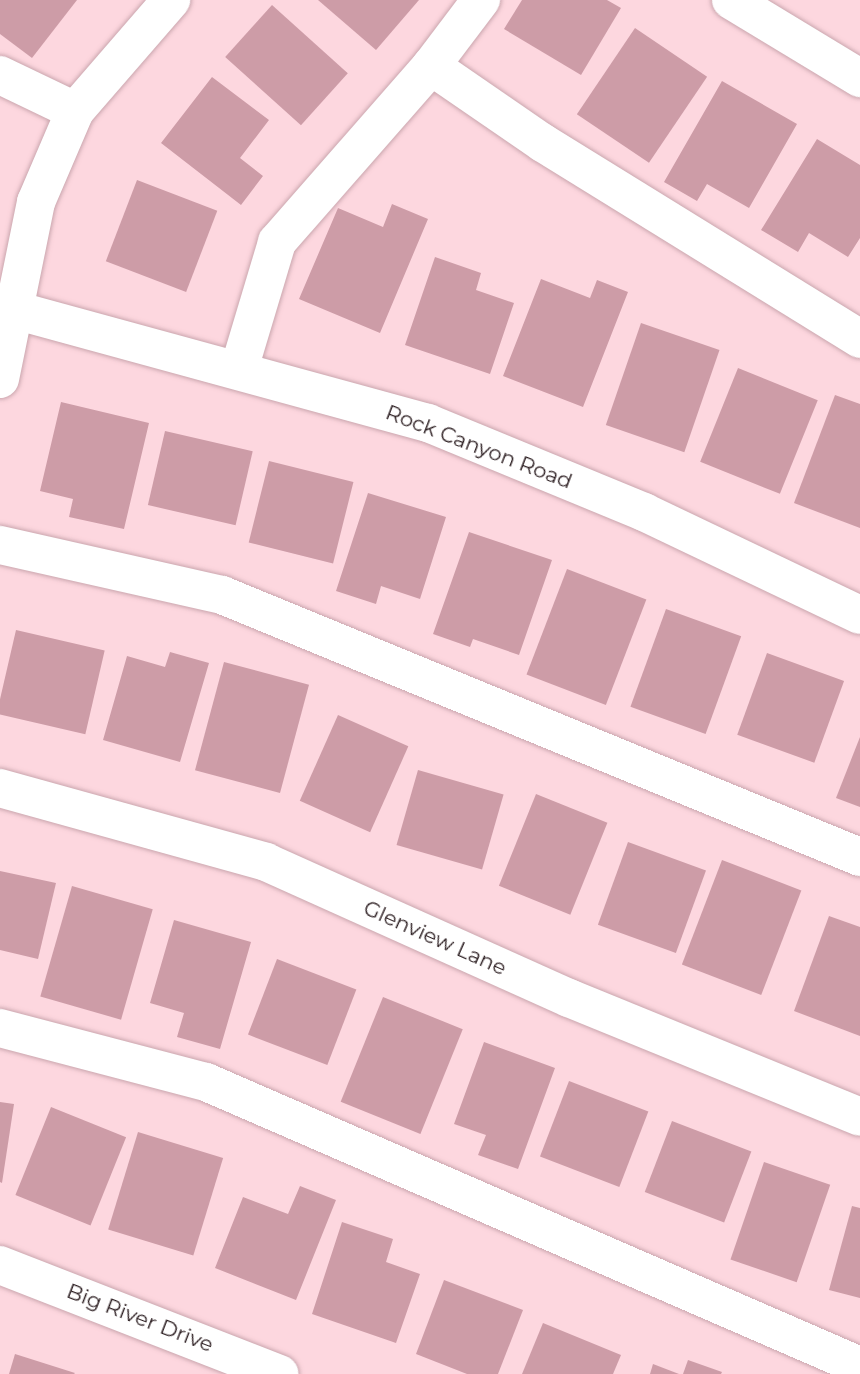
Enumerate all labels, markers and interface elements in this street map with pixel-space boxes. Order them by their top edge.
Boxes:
street label: Rock Canyon Road [382,400,576,494]
street label: Glenview Lane [360,895,510,981]
street label: Big River Drive [63,1278,217,1358]

